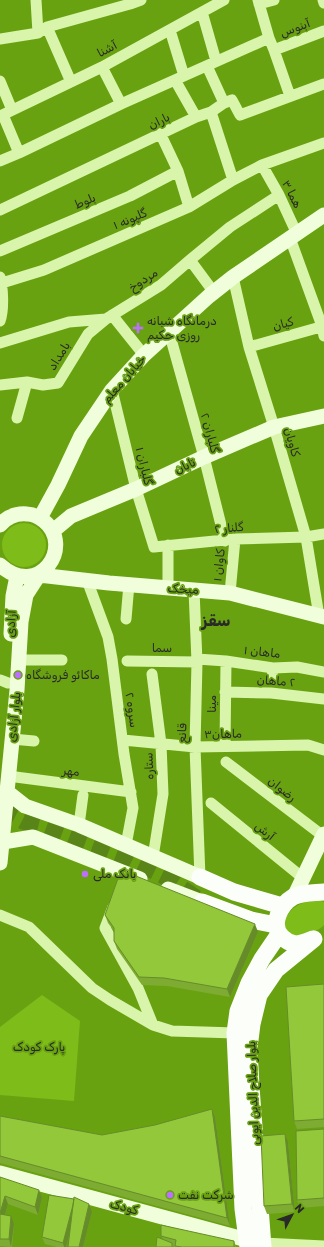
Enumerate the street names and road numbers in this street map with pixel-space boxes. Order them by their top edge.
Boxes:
street label: آبنوس [278,16,313,41]
street label: آشنا [95,38,120,60]
street label: باران [146,110,173,133]
street label: هما ۳ [279,178,305,210]
street label: بلوط [72,190,98,213]
street label: گلپونه ۱ [111,205,150,233]
street label: مردوخ [126,265,161,296]
street label: کیان [271,314,296,334]
street label: بامداد [45,339,73,373]
street label: خیابان معلم [99,352,149,406]
street label: گلباران ۲ [197,411,222,455]
street label: کاویان [280,426,303,459]
street label: گلباران ۱ [132,446,156,487]
street label: تابان [172,455,198,477]
street label: گلنار ۲ [214,520,245,537]
street label: کاوان ۱ [210,547,229,582]
street label: میخک [167,581,199,597]
street label: آزادی [3,610,20,638]
street label: سما [152,641,172,655]
street label: ماهان ۱ [243,643,281,661]
street label: ٢ ماهان [256,673,296,689]
street label: بلوار آزادی [4,691,25,743]
street label: سروه ۲ [122,692,141,729]
street label: مینا [205,695,219,713]
street label: قانع [175,723,191,743]
street label: ماهان۳ [204,727,242,741]
street label: ستاره [142,752,157,780]
street label: مهر [60,763,81,780]
street label: رضوان [265,774,299,805]
street label: آرش [251,819,278,844]
street label: بلوار صلاح الدین ایوبی [244,1040,264,1145]
street label: کودک [108,1197,140,1219]

